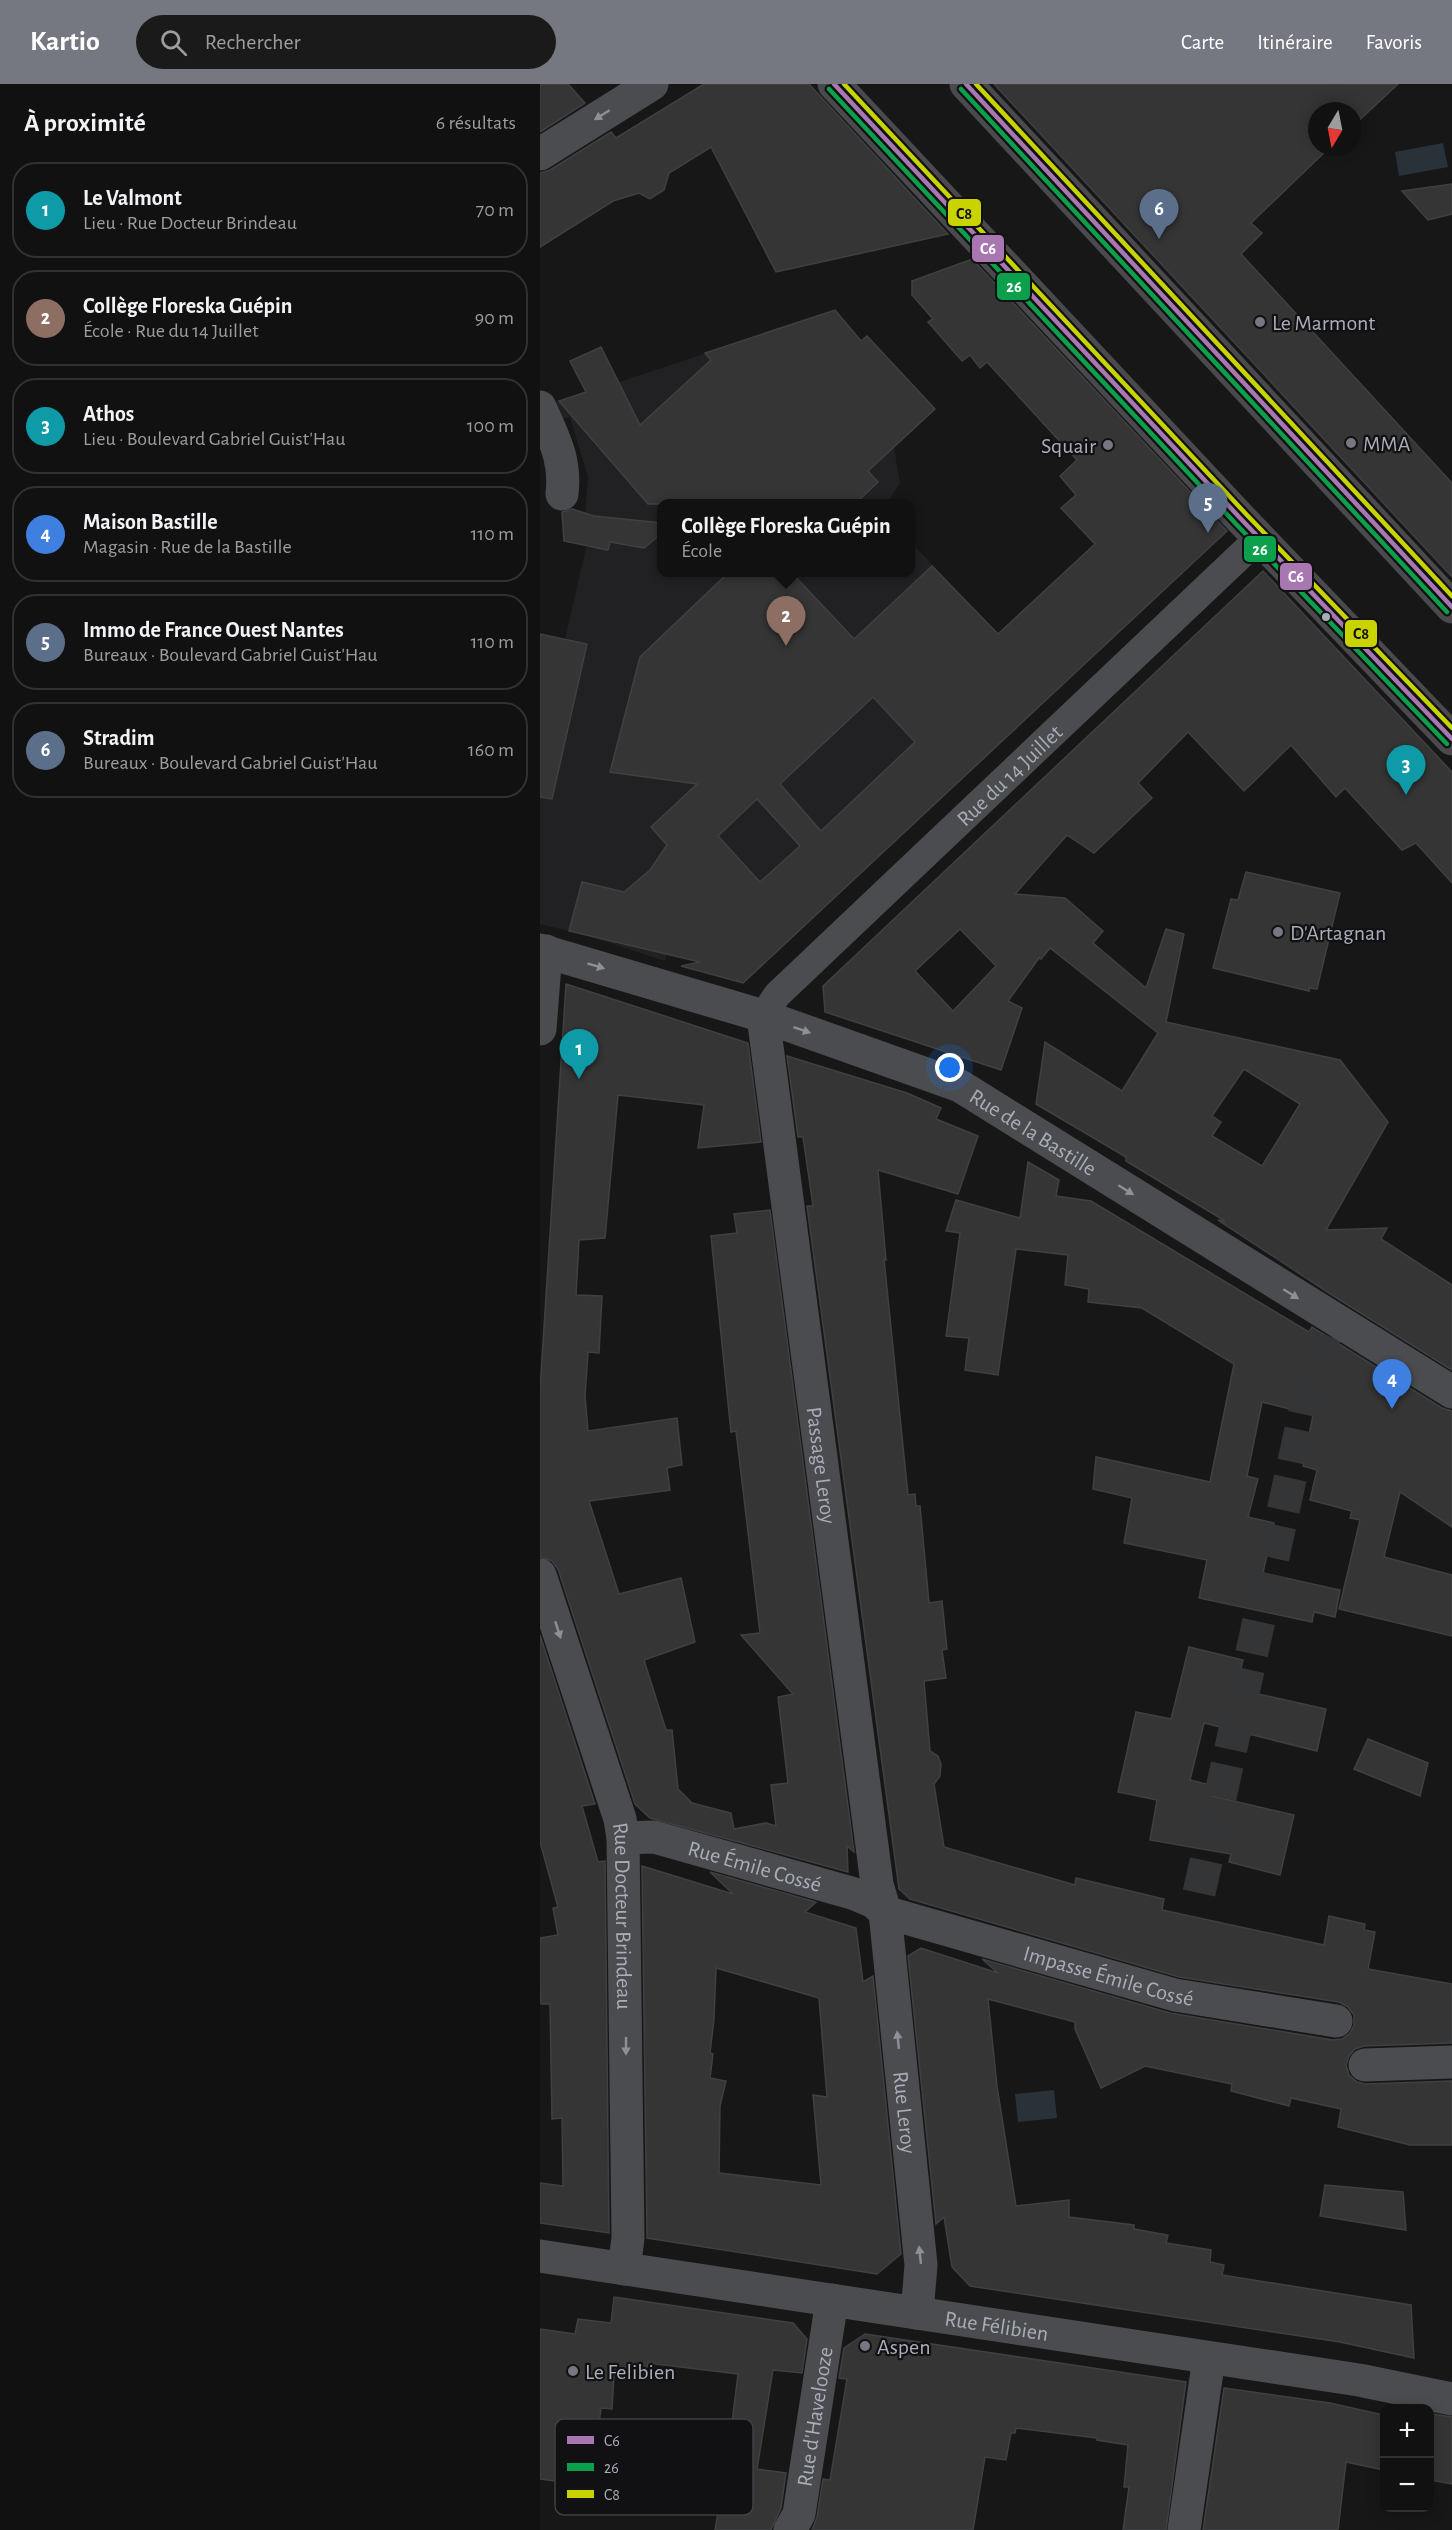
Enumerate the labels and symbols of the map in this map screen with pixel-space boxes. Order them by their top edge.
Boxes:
north arrow [1308,102,1362,156]
one-way arrow [594,109,610,120]
pin: 6 [1140,190,1178,239]
line badge: C8 [947,198,982,227]
text: C8 [956,206,972,222]
line badge: C6 [971,234,1005,263]
text: C6 [980,241,996,257]
line badge: 26 [996,272,1031,301]
text: 26 [1006,279,1022,295]
place label: Le Marmont [1272,312,1375,334]
marker: Le Marmont [1253,315,1267,329]
place label: MMA [1363,433,1411,455]
place label: Squair [1041,435,1096,457]
marker: MMA [1344,436,1358,450]
marker: Squair [1101,438,1115,452]
pin: 5 [1188,484,1228,533]
line badge: 26 [1243,535,1277,563]
text: 26 [1252,542,1268,558]
line badge: C6 [1279,562,1313,591]
text: C6 [1288,569,1304,585]
pin: 2 [766,596,806,646]
unlabelled marker [1320,611,1332,623]
line badge: C8 [1344,619,1378,648]
text: C8 [1353,626,1369,642]
street label: Rue du 14 Juillet [953,721,1067,831]
pin: 3 [1386,746,1426,795]
place label: D'Artagnan [1290,922,1386,944]
marker: D'Artagnan [1271,925,1285,939]
one-way arrow [587,962,605,971]
one-way arrow [793,1026,811,1036]
pin: 1 [560,1030,598,1079]
your location [935,1053,964,1082]
street label: Rue de la Bastille [966,1085,1100,1180]
one-way arrow [1118,1184,1134,1195]
one-way arrow [1283,1288,1299,1299]
pin: 4 [1372,1360,1412,1409]
street label: Passage Leroy [802,1405,840,1526]
one-way arrow [554,1621,563,1639]
street label: Rue Docteur Brindeau [609,1821,635,2010]
street label: Rue Émile Cossé [686,1837,824,1896]
street label: Impasse Émile Cossé [1021,1942,1195,2010]
one-way arrow [893,2031,903,2050]
one-way arrow [621,2037,631,2056]
street label: Rue Leroy [889,2070,920,2155]
one-way arrow [915,2245,925,2264]
street label: Rue Félibien [943,2307,1050,2345]
place label: Aspen [877,2336,931,2358]
marker: Aspen [858,2339,872,2353]
street label: Rue d'Havelooze [793,2345,837,2488]
place label: Le Felibien [585,2361,675,2383]
marker: Le Felibien [566,2364,580,2378]
legend [555,2419,753,2515]
text: C6 [604,2433,620,2449]
text: 26 [604,2460,619,2476]
text: C8 [604,2487,620,2503]

